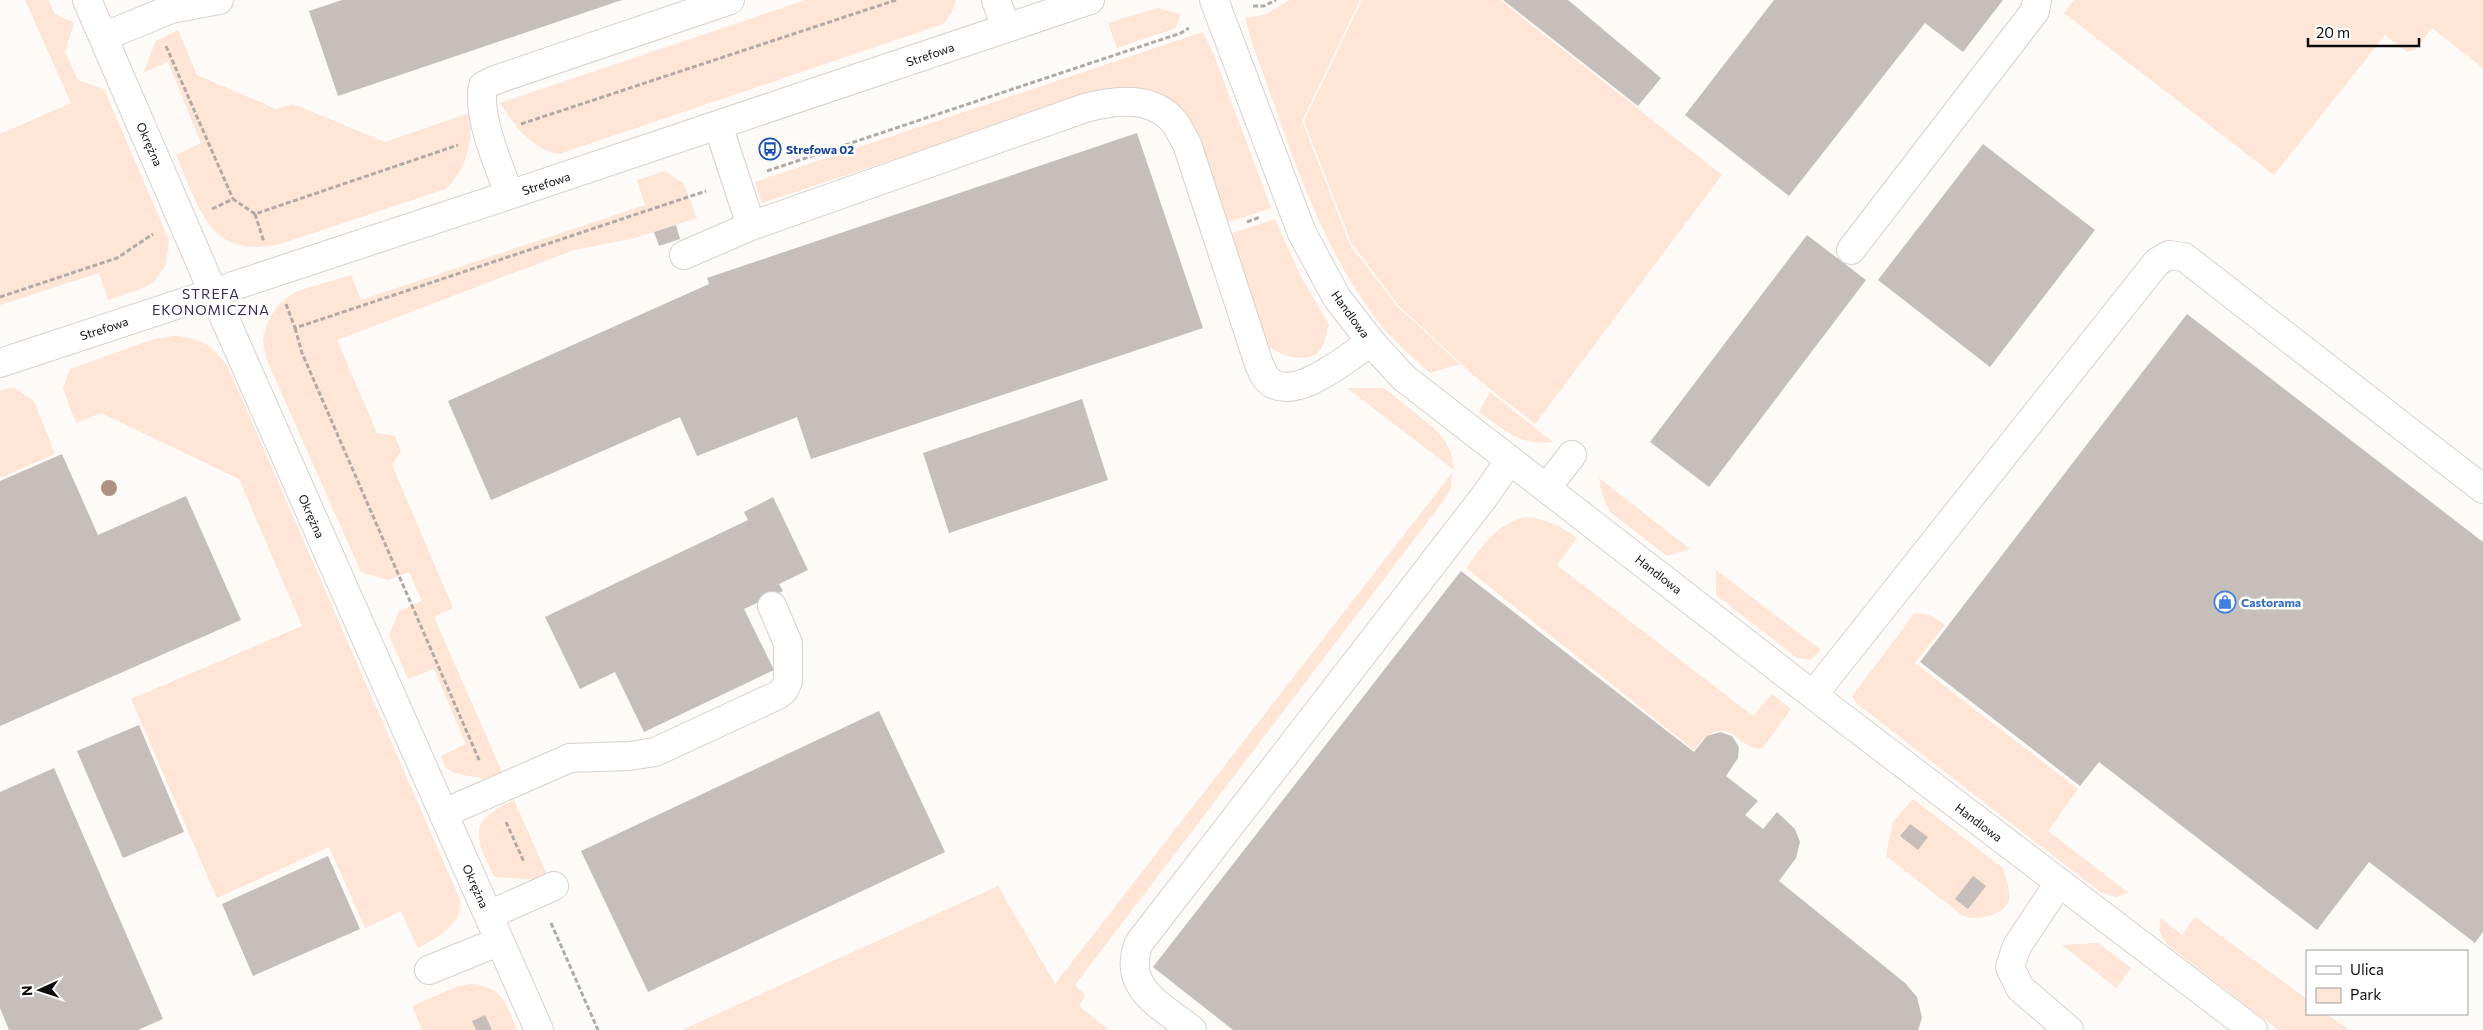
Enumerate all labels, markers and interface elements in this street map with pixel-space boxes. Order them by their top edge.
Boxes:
scale bar [2308,15,2419,47]
text: 20 m [2316,23,2350,41]
street label: Strefowa [904,39,956,69]
street label: Okrężna [134,120,166,168]
bus stop icon: Strefowa 02 [758,137,782,161]
place label: Strefowa 02 [786,142,854,156]
street label: Strefowa [520,169,572,197]
district label: STREFA EKONOMICZNA [152,285,270,318]
street label: Handlowa [1329,288,1373,340]
street label: Strefowa [78,314,130,342]
street label: Okrężna [296,492,328,540]
street label: Handlowa [1633,552,1685,596]
shop icon: Castorama [2213,590,2237,614]
place label: Castorama [2241,595,2301,609]
street label: Handlowa [1953,800,2005,844]
street label: Okrężna [460,862,492,910]
legend [2306,950,2468,1015]
text: Ulica [2350,960,2384,978]
north arrow [15,965,65,1015]
text: N [18,985,35,996]
text: Park [2350,985,2381,1003]

